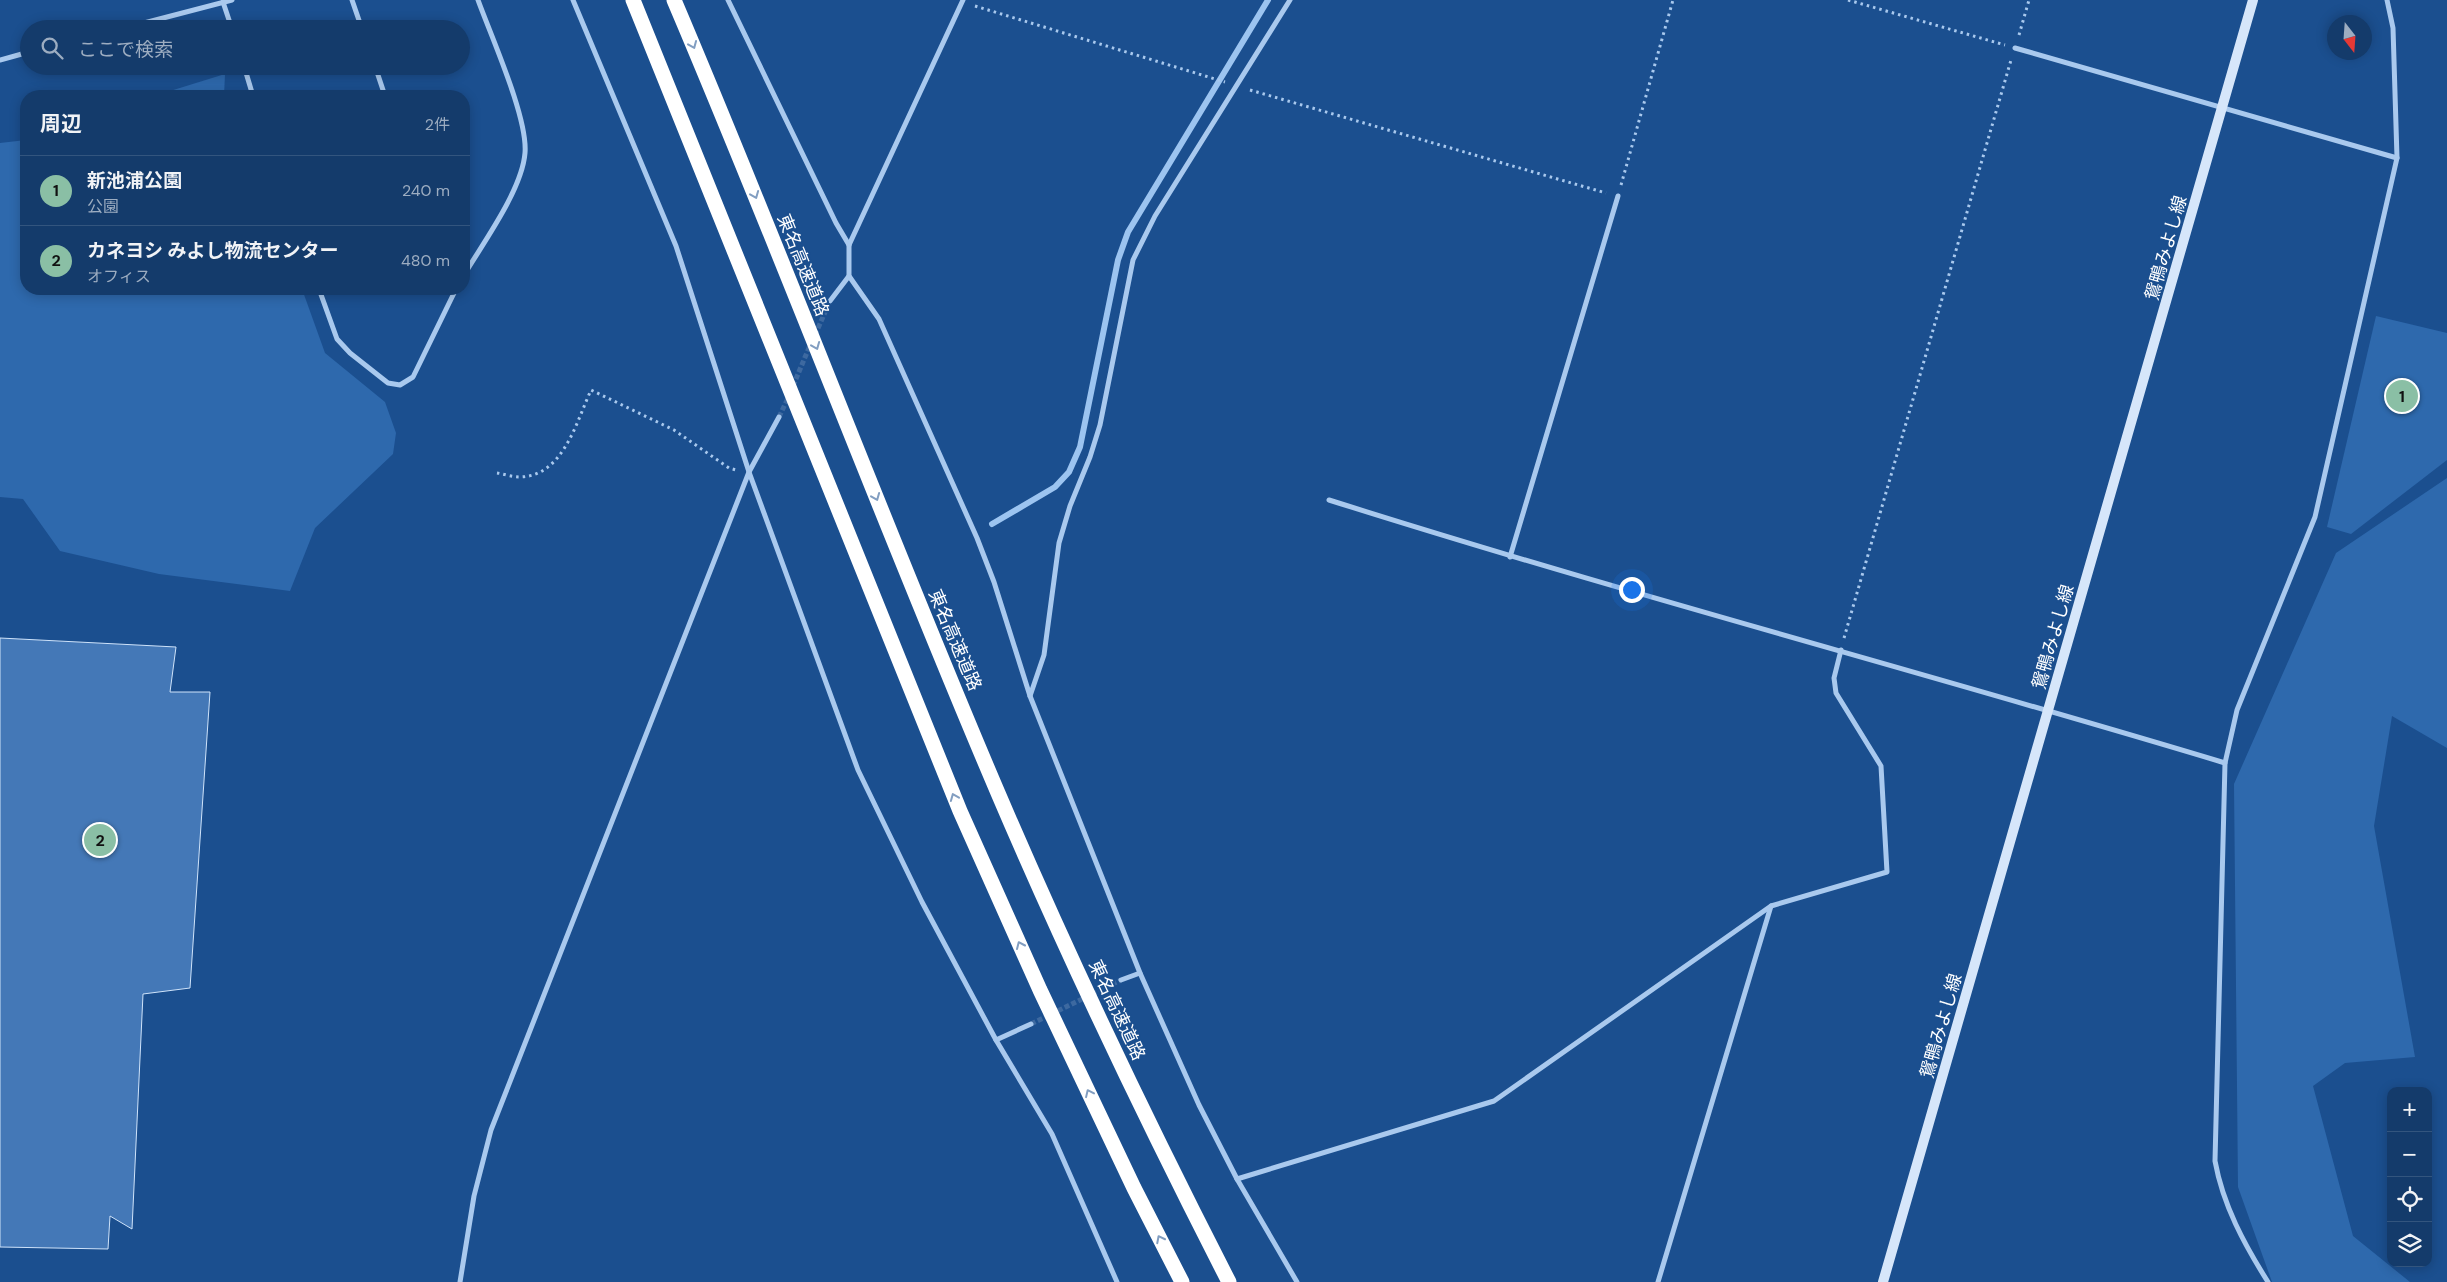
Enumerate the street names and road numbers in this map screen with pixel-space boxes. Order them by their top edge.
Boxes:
street label: 鴛鴨みよし線 [2140,193,2192,303]
street label: 東名高速道路 [772,210,834,320]
street label: 鴛鴨みよし線 [2027,582,2079,692]
street label: 東名高速道路 [923,586,987,694]
street label: 東名高速道路 [1083,956,1151,1064]
street label: 鴛鴨みよし線 [1915,971,1967,1081]

